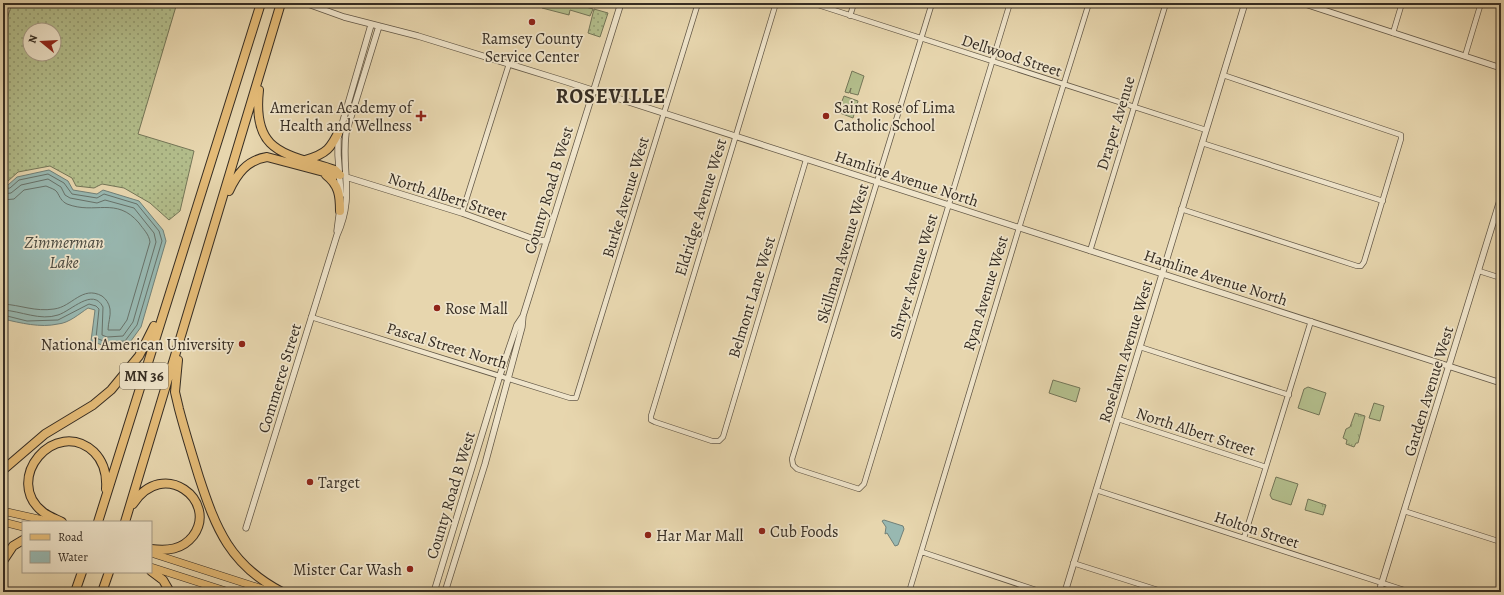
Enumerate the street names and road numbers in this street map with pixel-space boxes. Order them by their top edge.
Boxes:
street label: Dellwood Street [959,29,1065,83]
street label: Draper Avenue [1091,74,1141,173]
street label: County Road B West [519,124,579,257]
street label: Burke Avenue West [597,134,655,261]
street label: Eldridge Avenue West [670,136,732,279]
street label: Hamline Avenue North [832,145,982,213]
street label: North Albert Street [385,167,510,227]
street label: Skillman Avenue West [811,181,875,326]
street label: Shryer Avenue West [884,211,943,342]
street label: Ryan Avenue West [958,233,1014,353]
street label: Belmont Lane West [723,234,781,361]
street label: Hamline Avenue North [1141,244,1291,312]
street label: Roselawn Avenue West [1094,277,1158,426]
street label: Pascal Street North [384,317,510,375]
street label: Commerce Street [253,321,307,436]
street label: Garden Avenue West [1399,324,1459,459]
road number: MN 36 [120,363,168,389]
street label: North Albert Street [1133,402,1258,462]
street label: County Road B West [421,429,481,562]
street label: Holton Street [1211,506,1302,554]

